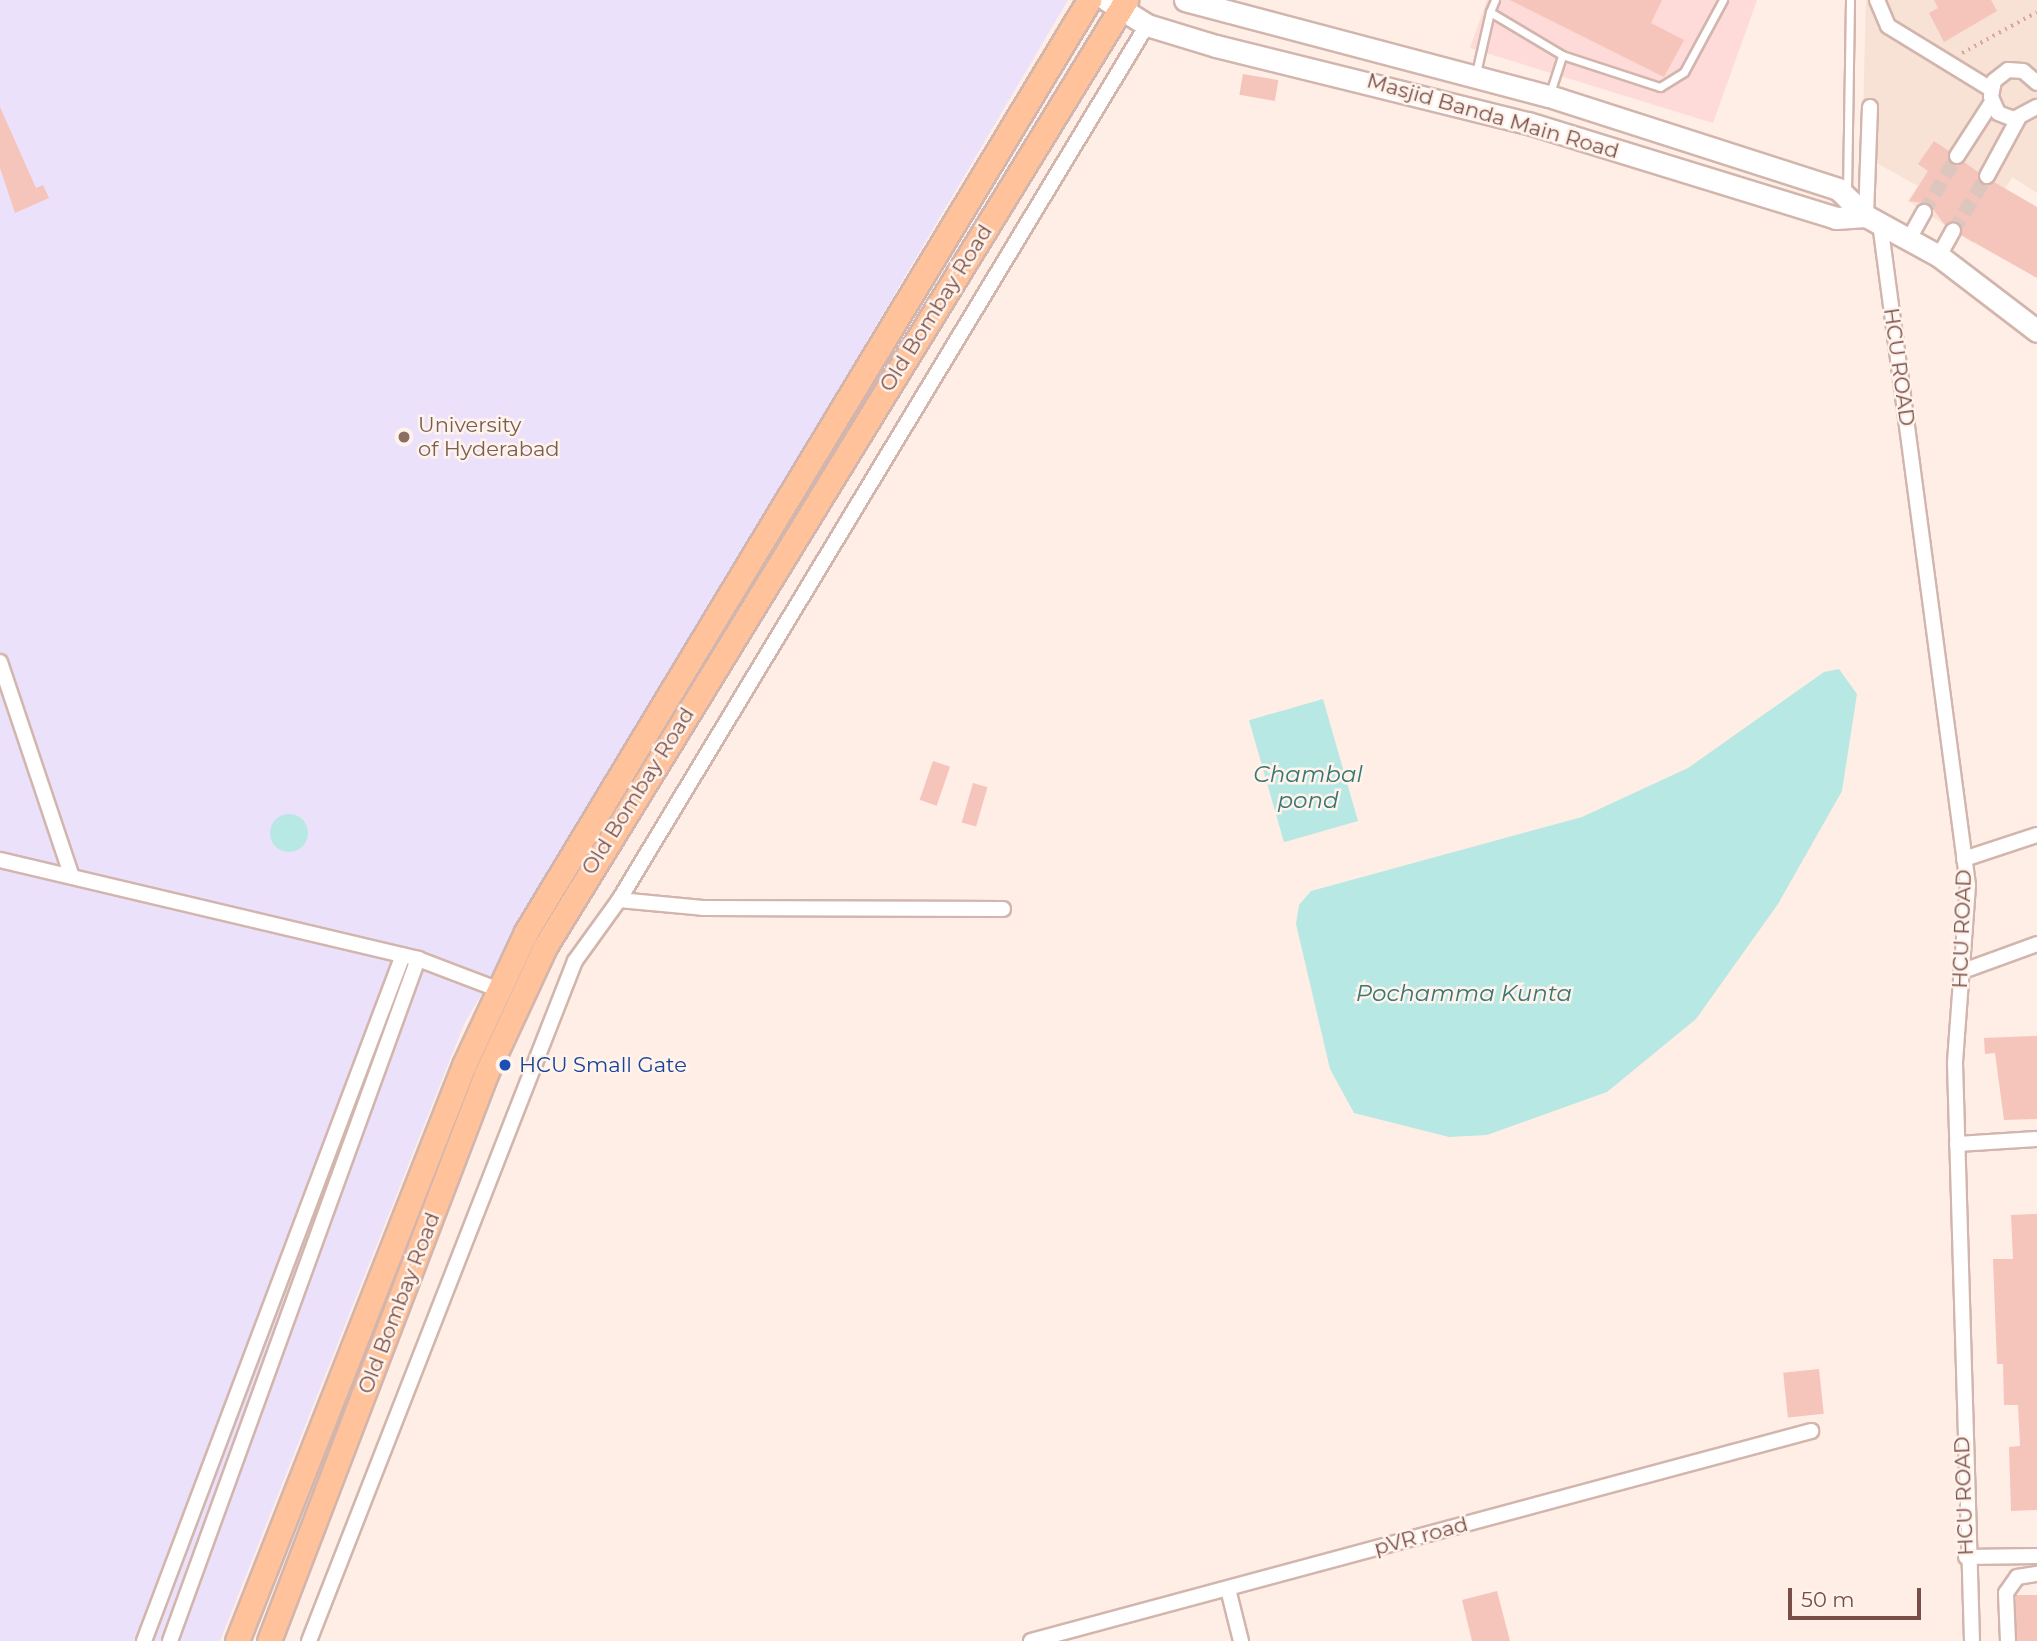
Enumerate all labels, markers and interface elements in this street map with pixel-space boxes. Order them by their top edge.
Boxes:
street label: Masjid Banda Main Road [1364,68,1622,164]
street label: Old Bombay Road [874,220,998,396]
street label: HCU ROAD [1878,306,1920,428]
place label: University of Hyderabad [418,412,560,462]
marker: University of Hyderabad [396,429,412,445]
street label: Old Bombay Road [576,703,700,879]
water label: Chambal pond [1253,760,1363,814]
street label: HCU ROAD [1947,869,1977,989]
water label: Pochamma Kunta [1356,979,1572,1007]
place label: HCU Small Gate [519,1052,687,1078]
marker: HCU Small Gate [497,1057,513,1073]
street label: Old Bombay Road [353,1209,445,1397]
street label: HCU ROAD [1949,1436,1979,1556]
street label: pVR road [1371,1511,1471,1561]
scale bar [1792,1574,1925,1618]
text: 50 m [1801,1587,1855,1612]

